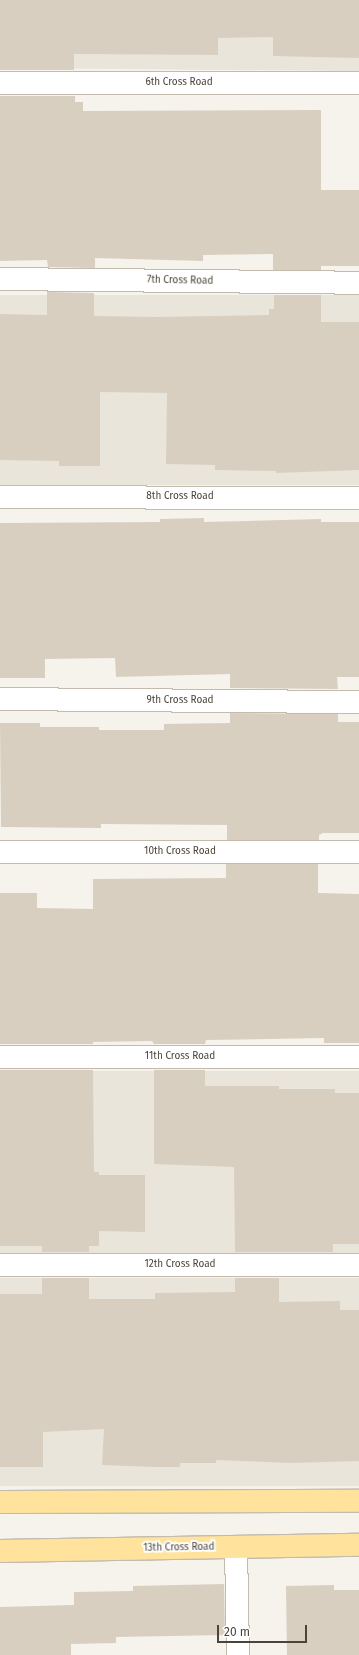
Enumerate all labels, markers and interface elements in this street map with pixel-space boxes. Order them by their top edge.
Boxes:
street label: 6th Cross Road [145,77,213,89]
street label: 7th Cross Road [147,274,213,288]
street label: 8th Cross Road [146,491,214,503]
street label: 9th Cross Road [146,695,214,707]
street label: 10th Cross Road [144,846,216,858]
street label: 11th Cross Road [145,1051,215,1063]
street label: 12th Cross Road [144,1259,216,1271]
street label: 13th Cross Road [143,1541,215,1555]
scale bar [219,1617,309,1643]
text: 20 m [224,1625,250,1639]

